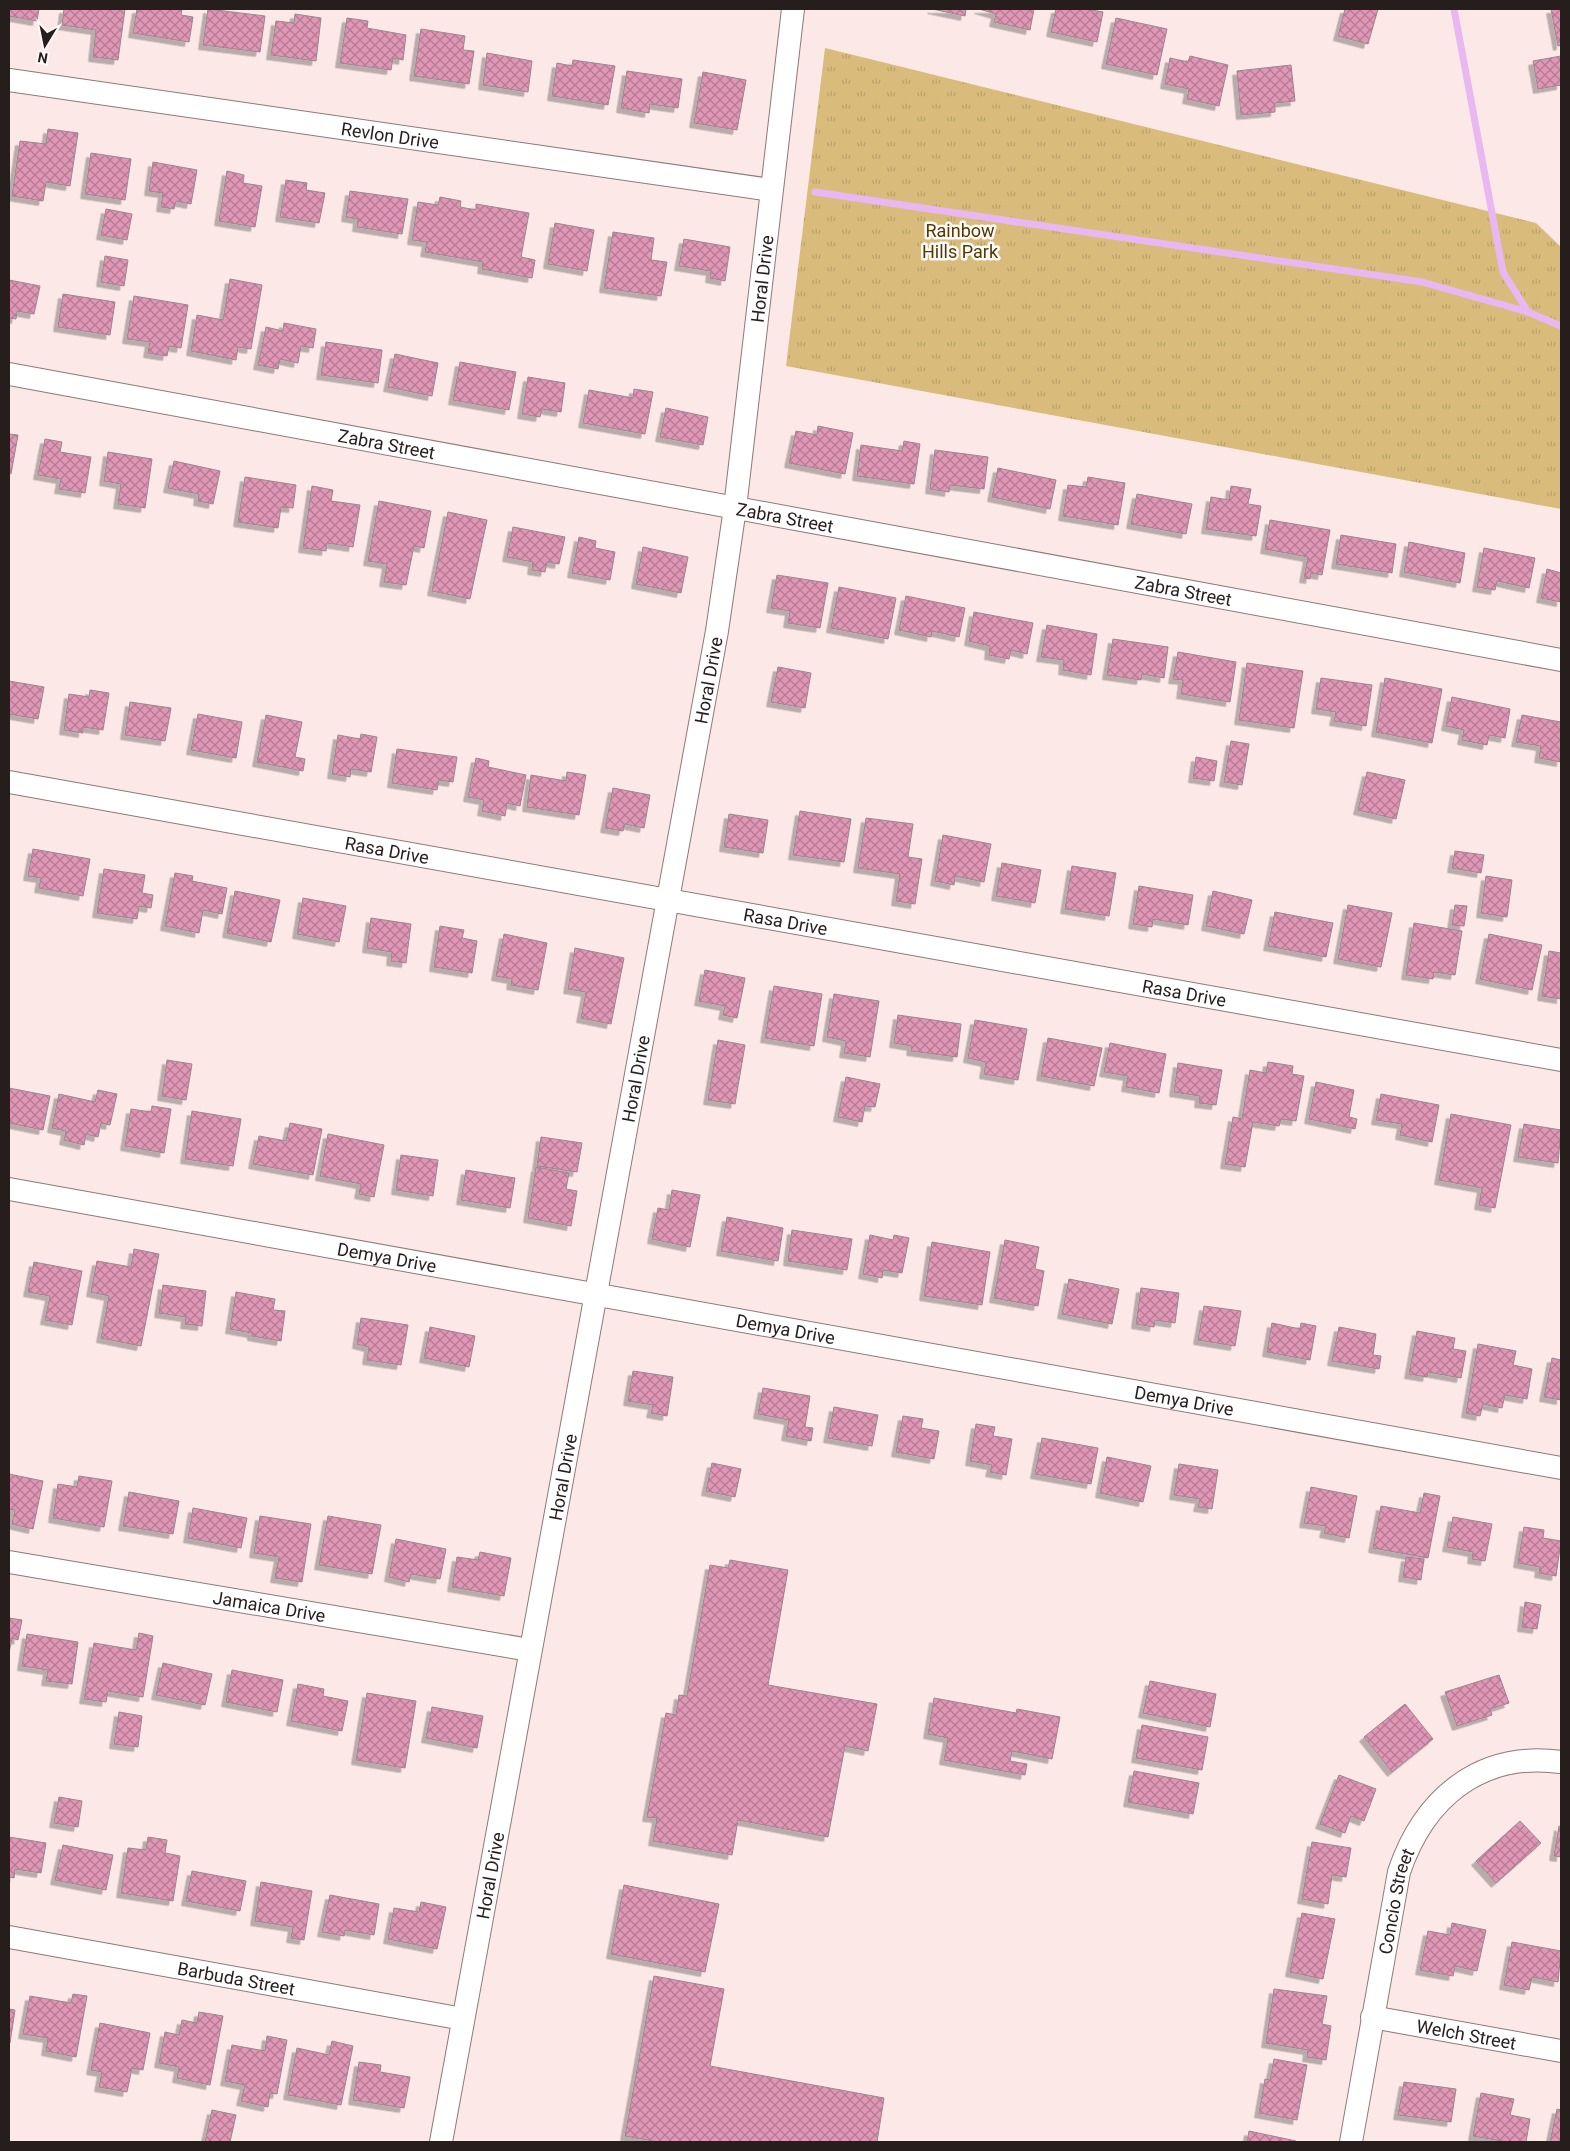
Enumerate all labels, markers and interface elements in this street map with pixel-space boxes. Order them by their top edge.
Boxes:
north arrow [20,20,70,70]
text: N [36,49,49,67]
street label: Revlon Drive [340,118,440,152]
park label: Rainbow Hills Park [922,220,999,262]
street label: Horal Drive [746,234,777,324]
street label: Zabra Street [336,424,437,463]
street label: Zabra Street [735,498,835,536]
street label: Zabra Street [1133,571,1234,610]
street label: Horal Drive [690,635,726,725]
street label: Rasa Drive [343,832,431,868]
street label: Rasa Drive [742,903,829,939]
street label: Rasa Drive [1141,975,1228,1010]
street label: Horal Drive [617,1033,653,1124]
street label: Demya Drive [336,1238,438,1276]
street label: Demya Drive [734,1309,837,1348]
street label: Demya Drive [1133,1381,1235,1419]
street label: Horal Drive [544,1432,581,1522]
street label: Jamaica Drive [211,1586,327,1626]
street label: Horal Drive [471,1830,508,1921]
street label: Concio Street [1374,1844,1418,1956]
street label: Barbuda Street [176,1957,297,1999]
street label: Welch Street [1415,2015,1518,2053]

